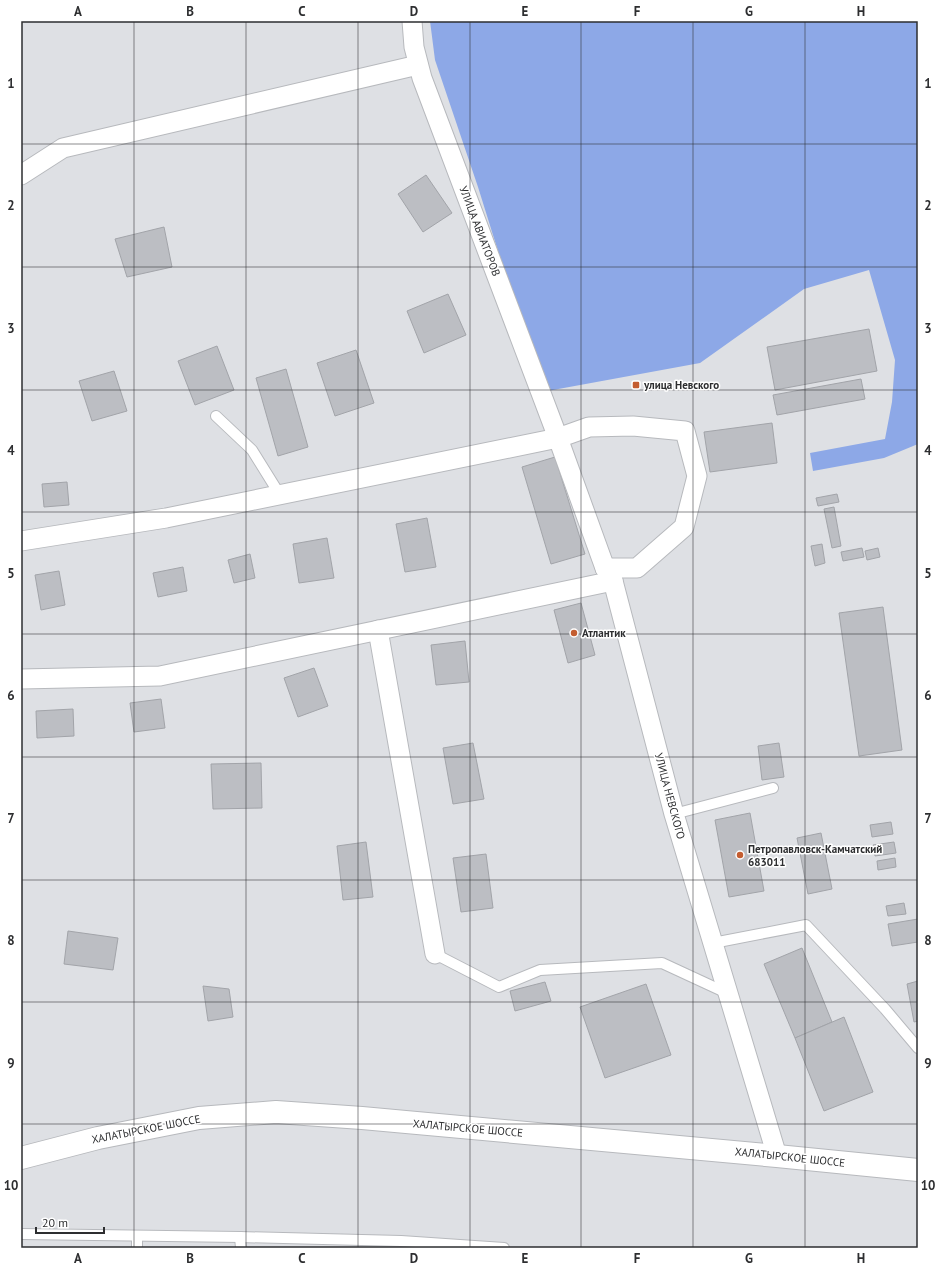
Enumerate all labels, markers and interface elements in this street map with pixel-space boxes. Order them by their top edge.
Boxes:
text: A [74,3,82,20]
text: B [186,3,194,20]
text: C [298,3,306,20]
text: D [410,3,418,20]
text: E [522,3,529,20]
text: F [634,3,641,20]
text: G [745,3,753,20]
text: H [857,3,865,20]
text: 1 [7,75,15,92]
text: 1 [924,75,932,92]
street label: УЛИЦА АВИАТОРОВ [456,184,504,278]
text: 2 [7,197,15,214]
text: 2 [924,197,932,214]
text: 3 [7,320,15,337]
text: 3 [924,320,932,337]
place label: улица Невского [643,378,719,392]
marker: улица Невского [631,380,641,390]
text: 4 [7,442,15,459]
text: 4 [924,442,932,459]
text: 5 [7,565,15,582]
text: 5 [924,565,932,582]
place label: Атлантик [582,626,626,640]
marker: Атлантик [569,628,579,638]
text: 6 [7,687,15,704]
text: 6 [924,687,932,704]
street label: УЛИЦА НЕВСКОГО [652,751,688,841]
text: 7 [7,810,15,827]
text: 7 [924,810,932,827]
place label: Петропавловск-Камчатский 683011 [748,842,882,869]
marker: Петропавловск-Камчатский 683011 [735,850,745,860]
text: 8 [7,932,15,949]
text: 8 [924,932,932,949]
text: 9 [7,1055,15,1072]
text: 9 [924,1055,932,1072]
street label: ХАЛАТЫРСКОЕ ШОССЕ [90,1112,202,1146]
street label: ХАЛАТЫРСКОЕ ШОССЕ [412,1116,524,1140]
street label: ХАЛАТЫРСКОЕ ШОССЕ [734,1144,846,1170]
text: 10 [4,1177,18,1194]
text: 10 [921,1177,935,1194]
scale bar [36,1209,104,1235]
text: 20 m [42,1215,68,1230]
text: A [74,1250,82,1267]
text: B [186,1250,194,1267]
text: C [298,1250,306,1267]
text: D [410,1250,418,1267]
text: E [522,1250,529,1267]
text: F [634,1250,641,1267]
text: G [745,1250,753,1267]
text: H [857,1250,865,1267]

